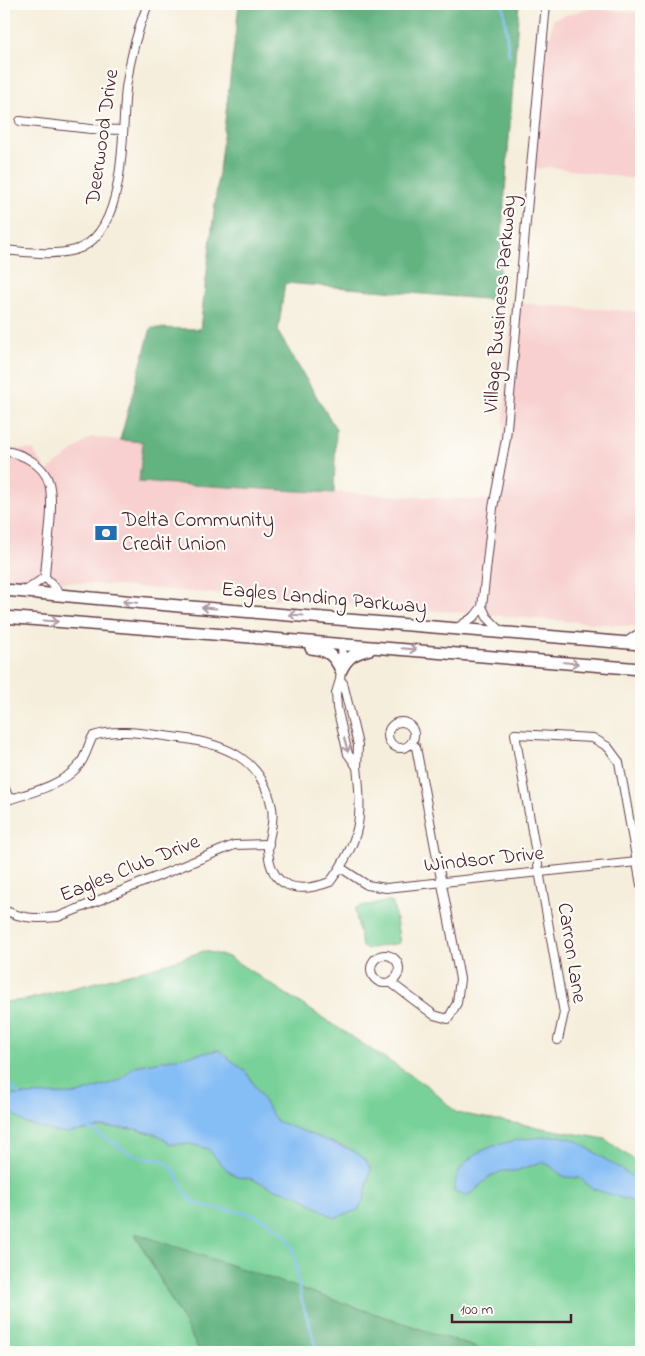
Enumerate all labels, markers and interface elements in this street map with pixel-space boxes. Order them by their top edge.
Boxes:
street label: Deerwood Drive [78,66,127,208]
street label: Village Business Parkway [476,194,527,416]
place label: Delta Community Credit Union [121,506,274,560]
bank icon: Delta Community Credit Union [93,520,119,546]
street label: Eagles Landing Parkway [220,575,428,625]
one-way arrow [122,597,138,607]
one-way arrow [201,604,217,613]
one-way arrow [288,610,304,619]
one-way arrow [43,616,59,626]
one-way arrow [400,644,416,654]
one-way arrow [562,658,578,667]
one-way arrow [341,737,351,753]
street label: Eagles Club Drive [55,827,206,913]
street label: Windsor Drive [423,839,546,881]
street label: Carron Lane [548,901,594,1006]
scale bar [452,1291,571,1323]
text: 100 m [460,1299,493,1321]

